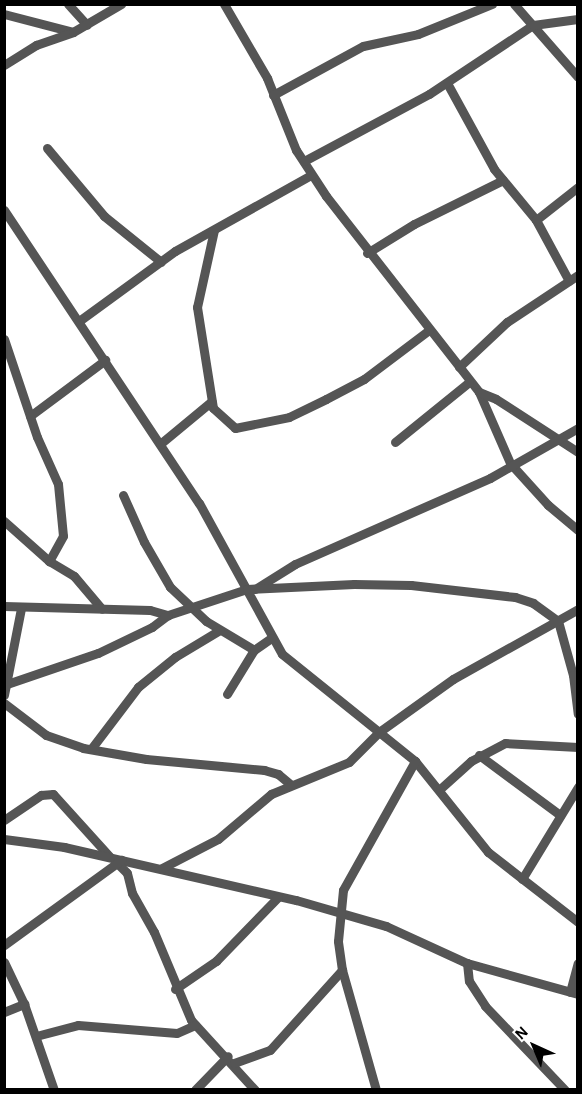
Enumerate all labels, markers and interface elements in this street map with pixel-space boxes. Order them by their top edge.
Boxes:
north arrow [504,1016,564,1076]
text: N [512,1023,531,1043]

